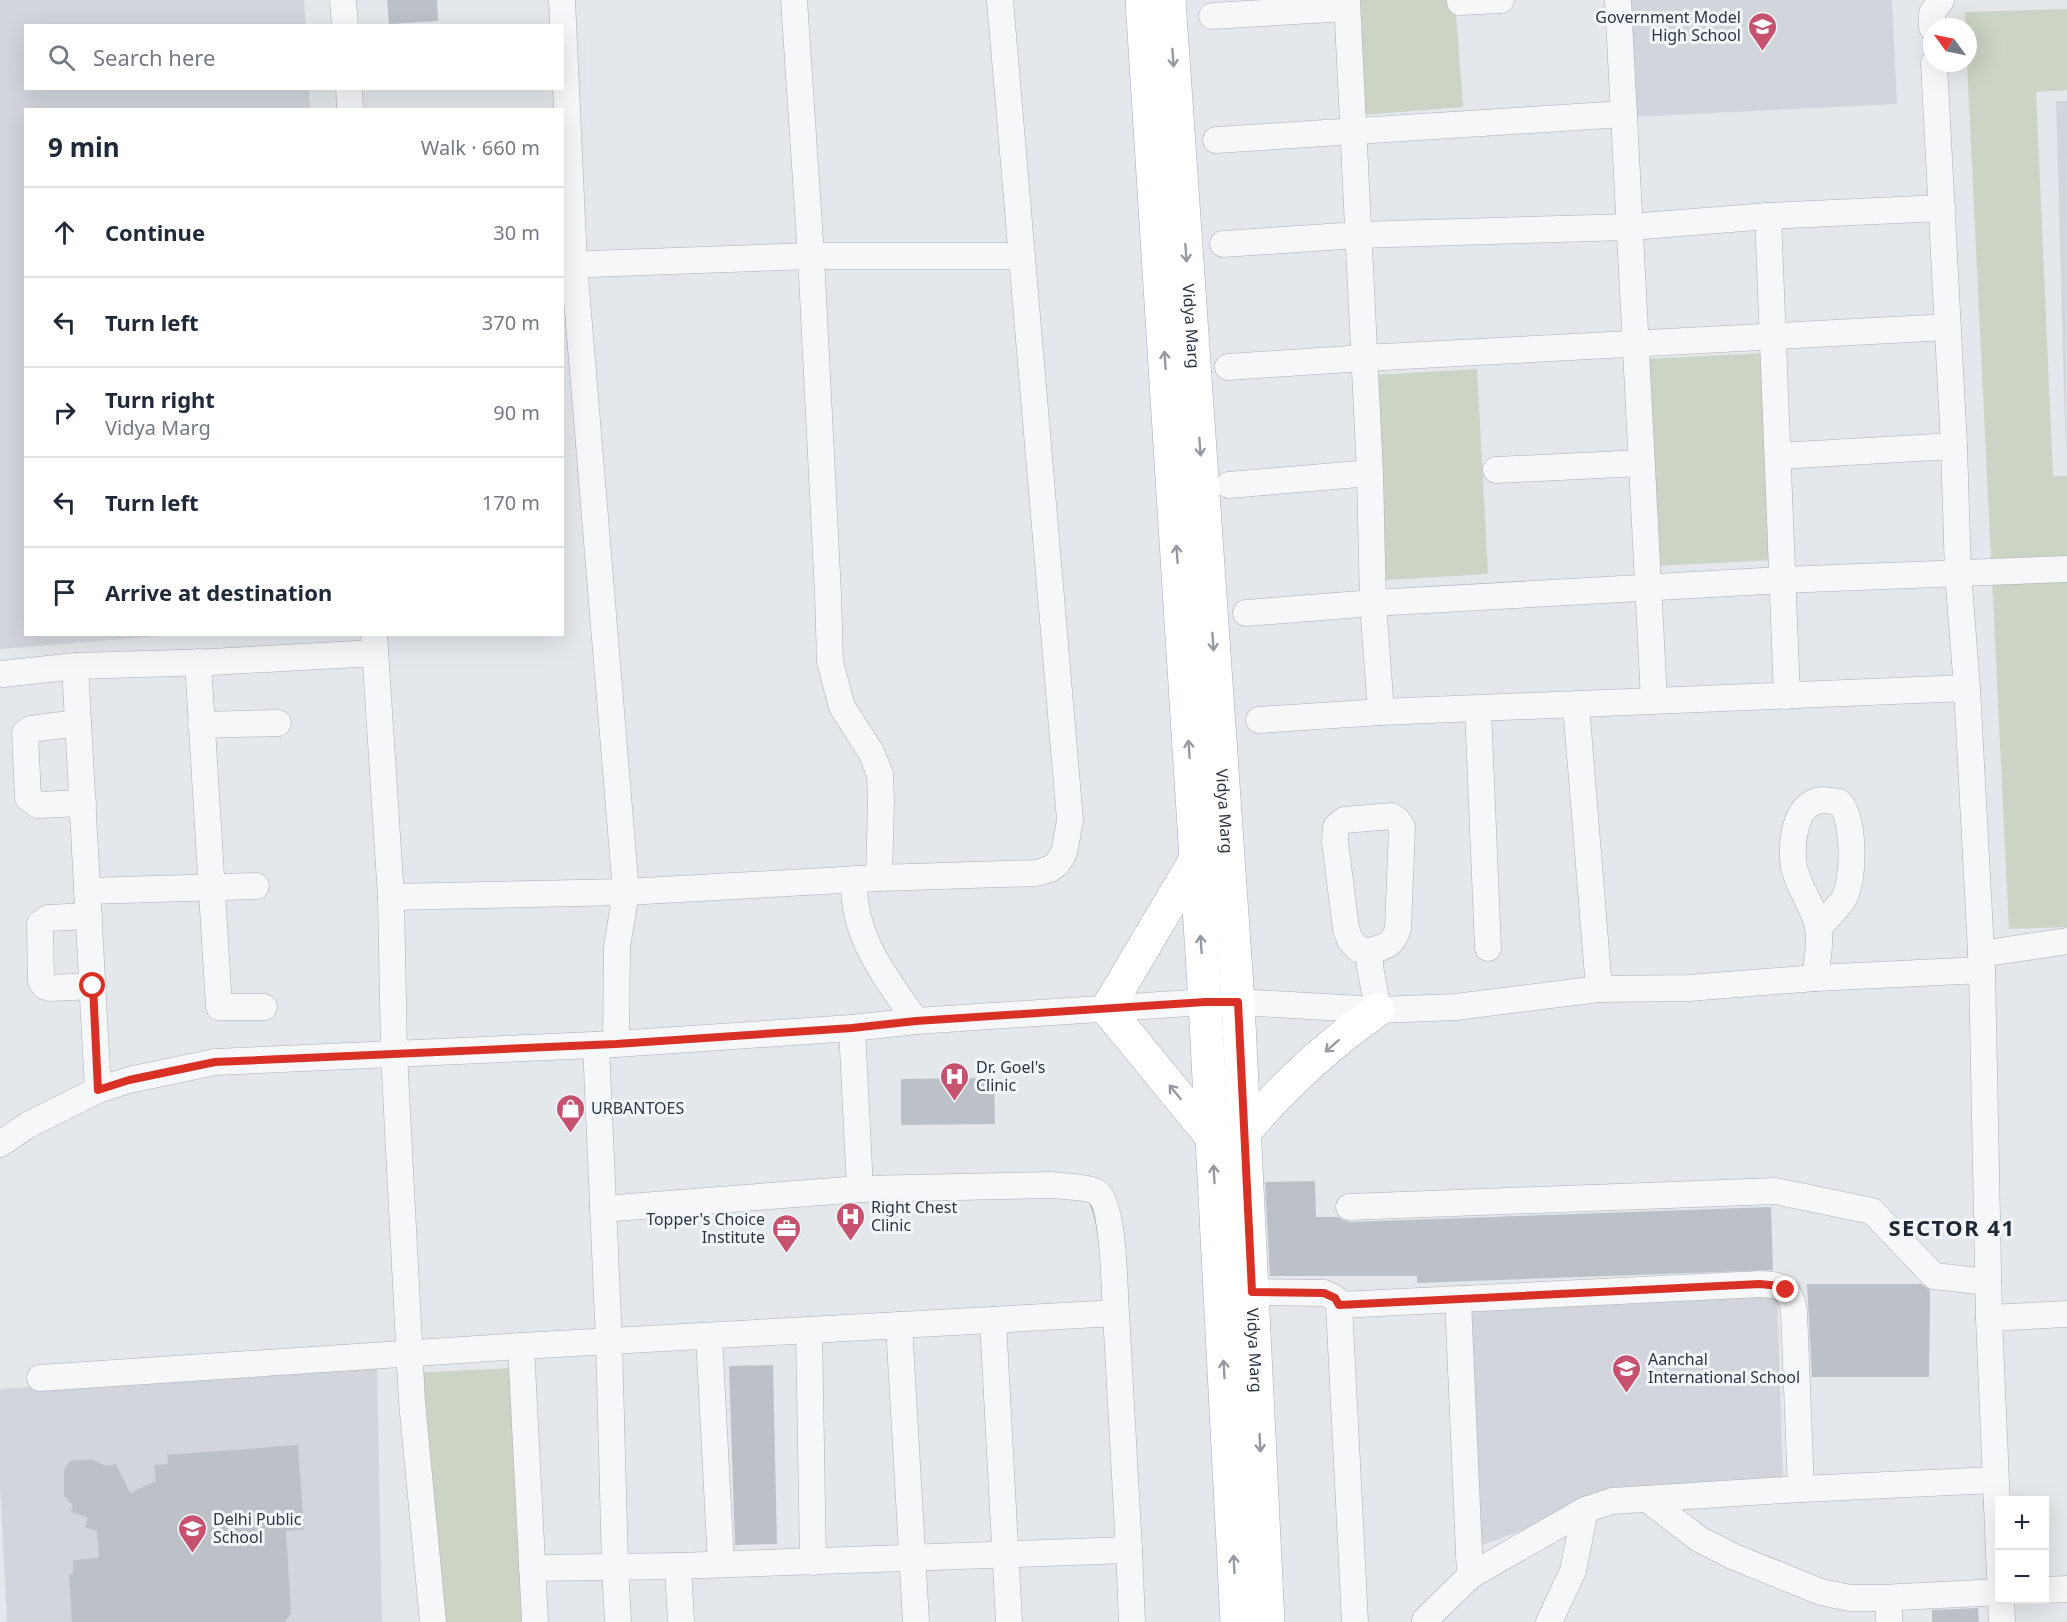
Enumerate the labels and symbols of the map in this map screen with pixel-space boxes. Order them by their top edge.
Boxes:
place label: Government Model High School [1595,6,1741,46]
school or university icon: Government Model High School [1746,10,1778,52]
north arrow [1923,18,1977,72]
one-way arrow [1168,48,1179,68]
one-way arrow [1181,242,1192,262]
street label: Vidya Marg [1178,283,1205,369]
one-way arrow [1159,350,1170,370]
one-way arrow [1194,437,1205,457]
one-way arrow [1171,545,1182,565]
one-way arrow [1208,632,1219,651]
one-way arrow [1183,740,1194,759]
street label: Vidya Marg [1211,768,1239,854]
one-way arrow [1196,934,1207,954]
route start [79,972,105,998]
one-way arrow [1325,1039,1340,1053]
place label: Dr. Goel's Clinic [976,1056,1045,1096]
hospital icon: Dr. Goel's Clinic [939,1060,971,1102]
one-way arrow [1168,1085,1182,1100]
shop icon: URBANTOES [554,1092,586,1134]
place label: URBANTOES [591,1097,684,1119]
one-way arrow [1209,1165,1220,1185]
place label: Right Chest Clinic [871,1196,957,1236]
hospital icon: Right Chest Clinic [834,1200,866,1242]
place label: Topper's Choice Institute [646,1208,765,1248]
office icon: Topper's Choice Institute [770,1212,802,1254]
district label: SECTOR 41 [1888,1212,2016,1242]
route end [1772,1276,1798,1302]
street label: Vidya Marg [1242,1307,1268,1393]
place label: Aanchal International School [1648,1348,1800,1388]
school or university icon: Aanchal International School [1611,1352,1643,1394]
one-way arrow [1219,1359,1230,1379]
one-way arrow [1254,1433,1265,1453]
place label: Delhi Public School [213,1508,302,1548]
school or university icon: Delhi Public School [176,1512,208,1554]
one-way arrow [1229,1554,1240,1574]

